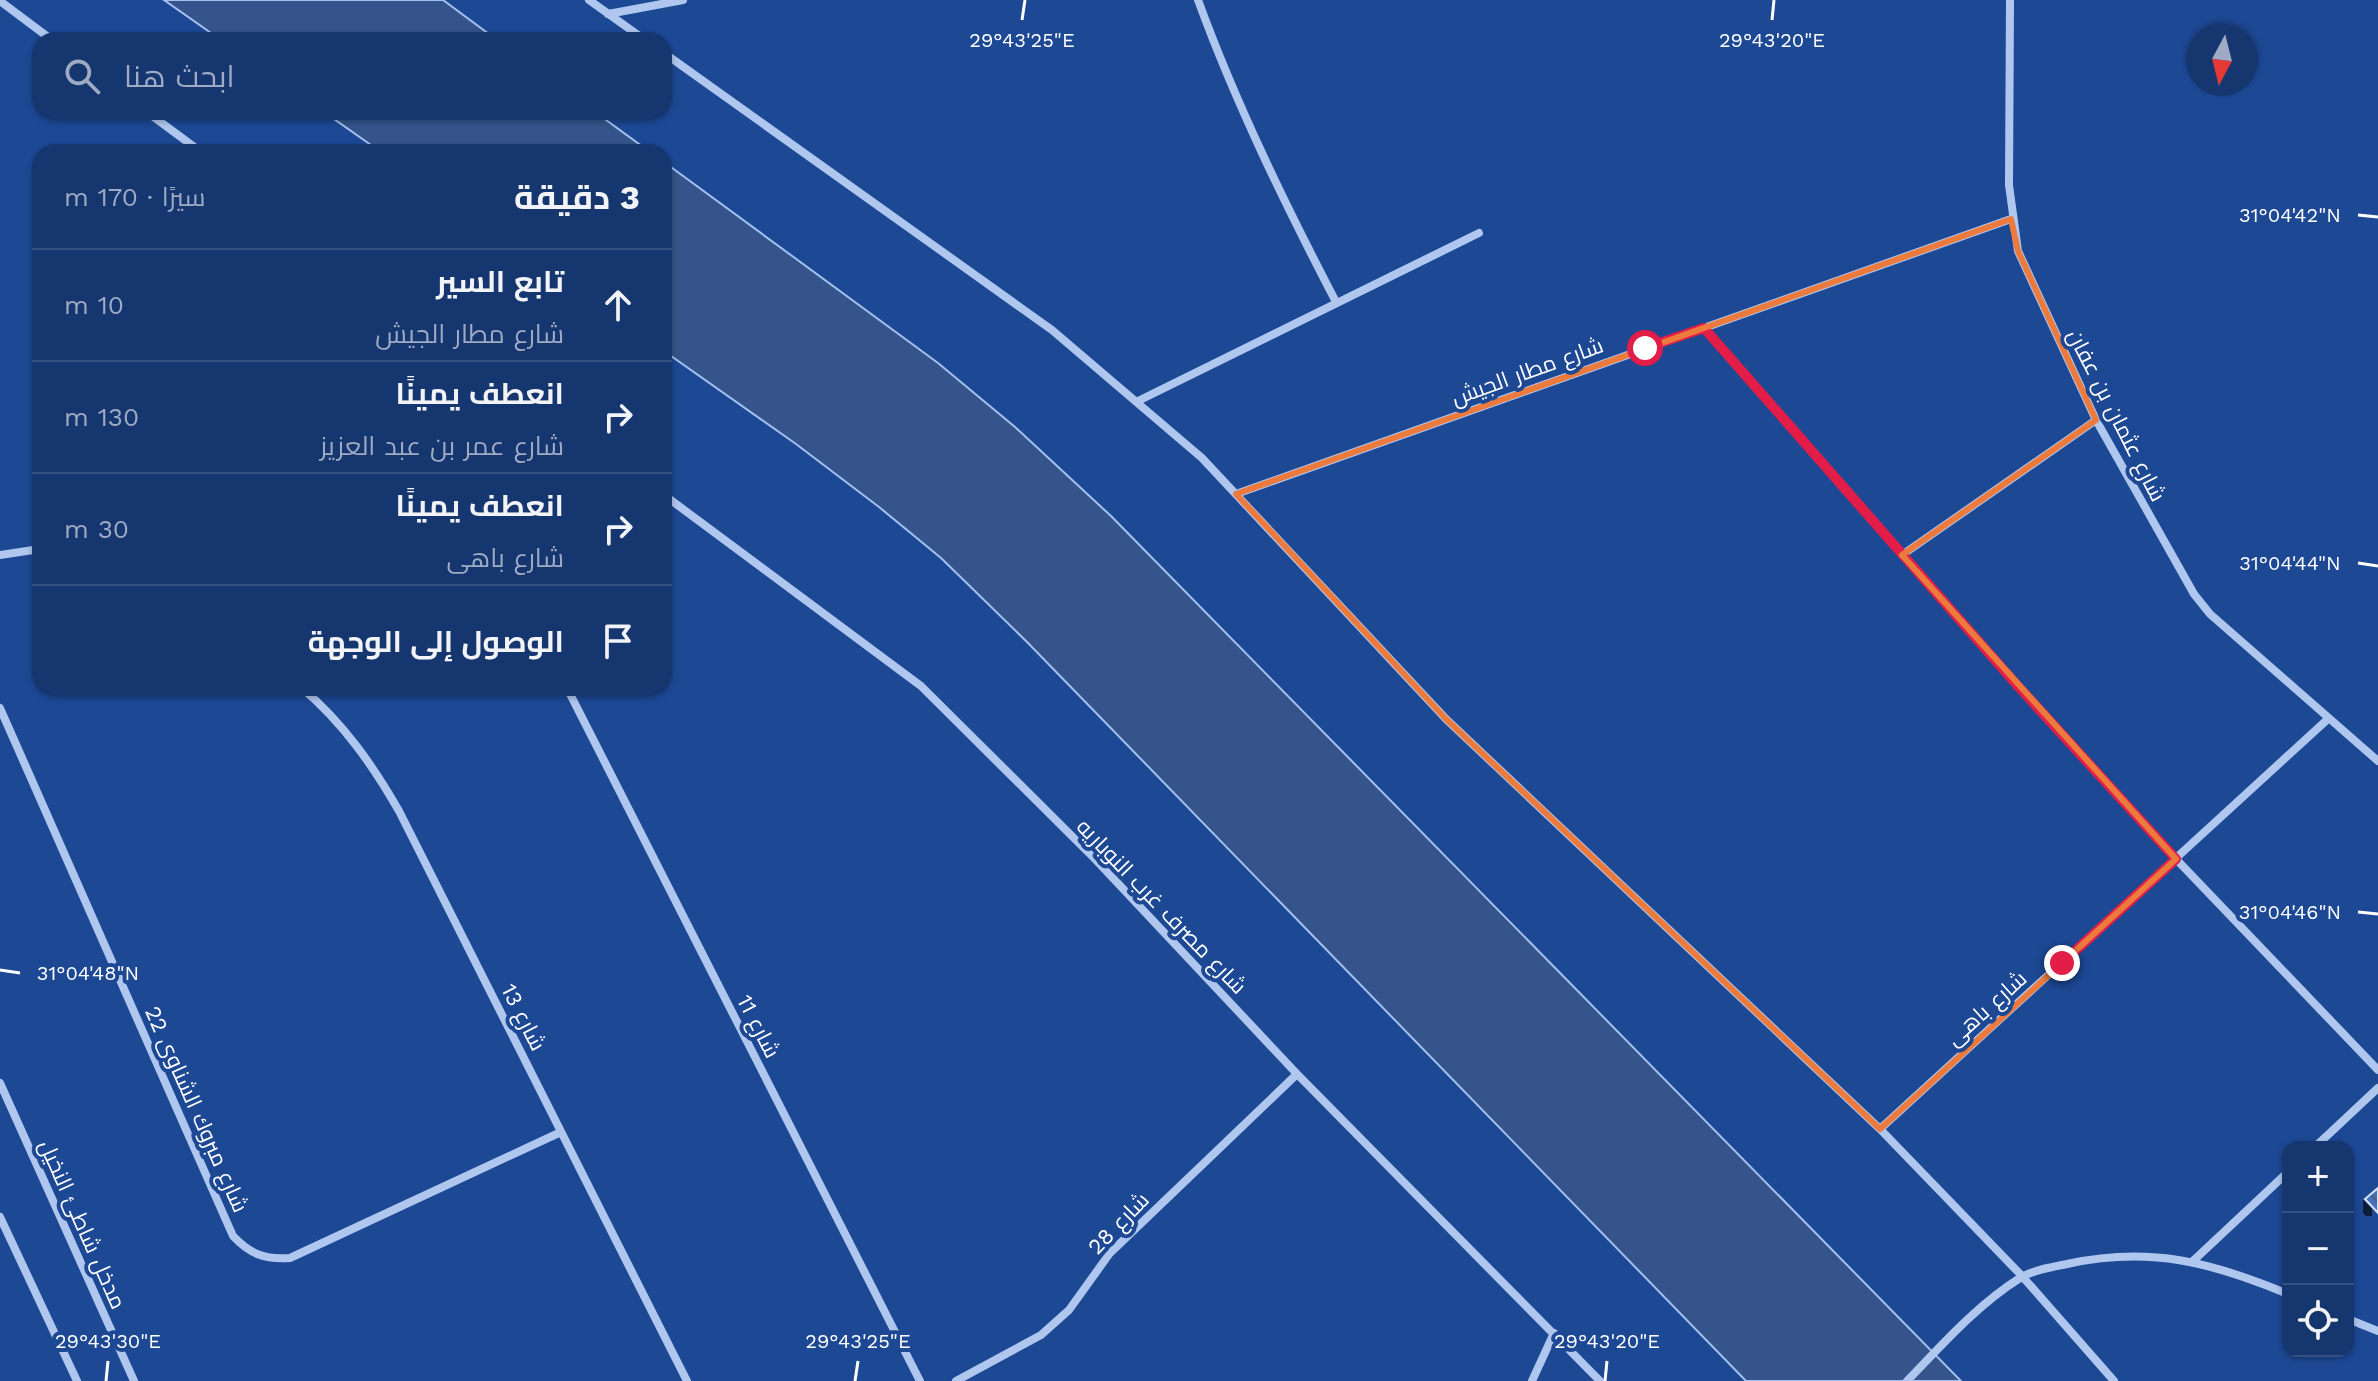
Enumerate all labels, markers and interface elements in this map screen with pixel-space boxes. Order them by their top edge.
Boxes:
north arrow [2186,24,2258,96]
text: 29°43'25"E [969,28,1075,52]
text: 29°43'20"E [1719,28,1825,52]
search box [32,32,672,120]
icon: search [60,54,104,98]
text: ابحث هنا [124,59,234,94]
text: 3 دقيقة [514,177,640,217]
text: سيرًا · 170 m [64,182,206,212]
text: 31°04'42"N [2239,203,2341,227]
text: تابع السير [436,264,564,299]
icon: ahead [596,283,640,327]
text: 10 m [64,290,124,320]
text: شارع مطار الجيش [375,319,564,349]
street label: شارع عثمان بن عفان [2060,325,2171,506]
route start [1627,330,1663,366]
street label: شارع مطار الجيش [1448,332,1607,412]
text: انعطف يمينًا [395,376,564,411]
icon: right [596,395,640,439]
text: 130 m [64,402,139,432]
text: شارع عمر بن عبد العزيز [320,431,564,461]
text: انعطف يمينًا [395,488,564,523]
icon: right [596,507,640,551]
text: 30 m [64,514,129,544]
text: شارع باهى [446,543,564,573]
text: 31°04'44"N [2239,551,2341,575]
icon: arrive [596,619,640,663]
text: الوصول إلى الوجهة [308,624,564,659]
street label: شارع مصرف غرب النوباريه [1070,814,1252,1000]
text: 31°04'46"N [2239,900,2341,924]
route end [2044,945,2080,981]
text: 31°04'48"N [37,961,139,985]
street label: شارع باهى [1941,966,2033,1052]
street label: شارع 13 [494,980,551,1056]
street label: شارع 11 [730,991,785,1063]
street label: شارع مبروك الشناوى 22 [138,1002,253,1217]
street label: مدخل شاطئ النخيل [33,1136,131,1313]
map controls [2282,1141,2354,1357]
button: + [2282,1141,2354,1213]
street label: شارع 28 [1083,1187,1155,1261]
button: − [2282,1213,2354,1285]
button: locate [2282,1285,2354,1357]
text: 29°43'30"E [55,1329,161,1353]
text: 29°43'25"E [805,1329,911,1353]
text: 29°43'20"E [1554,1329,1660,1353]

